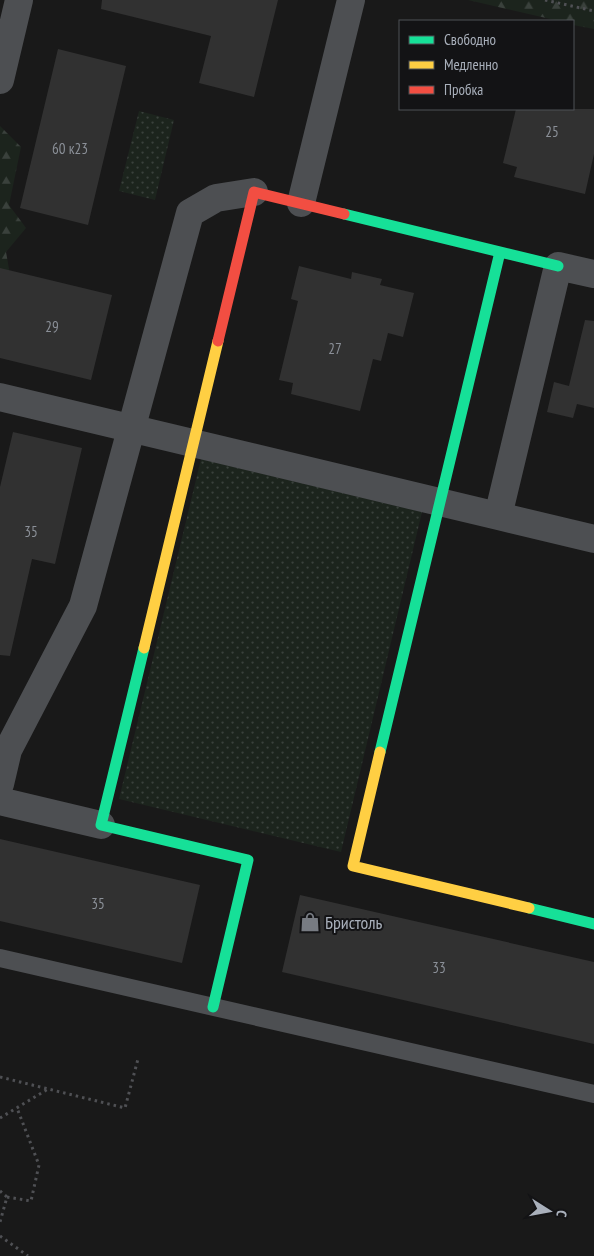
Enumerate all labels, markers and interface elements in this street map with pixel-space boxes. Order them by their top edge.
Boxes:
legend [399,20,574,110]
text: Свободно [444,30,496,49]
text: Медленно [444,55,498,74]
text: Пробка [444,80,483,99]
house number: 25 [545,122,559,141]
house number: 60 к23 [52,139,88,158]
house number: 29 [45,317,59,336]
house number: 27 [328,339,342,358]
house number: 35 [24,522,38,541]
house number: 35 [91,894,105,913]
shop icon: Бристоль [299,911,321,933]
place label: Бристоль [325,911,383,934]
house number: 33 [432,958,446,977]
north arrow [524,1186,574,1236]
text: С [552,1209,571,1219]

